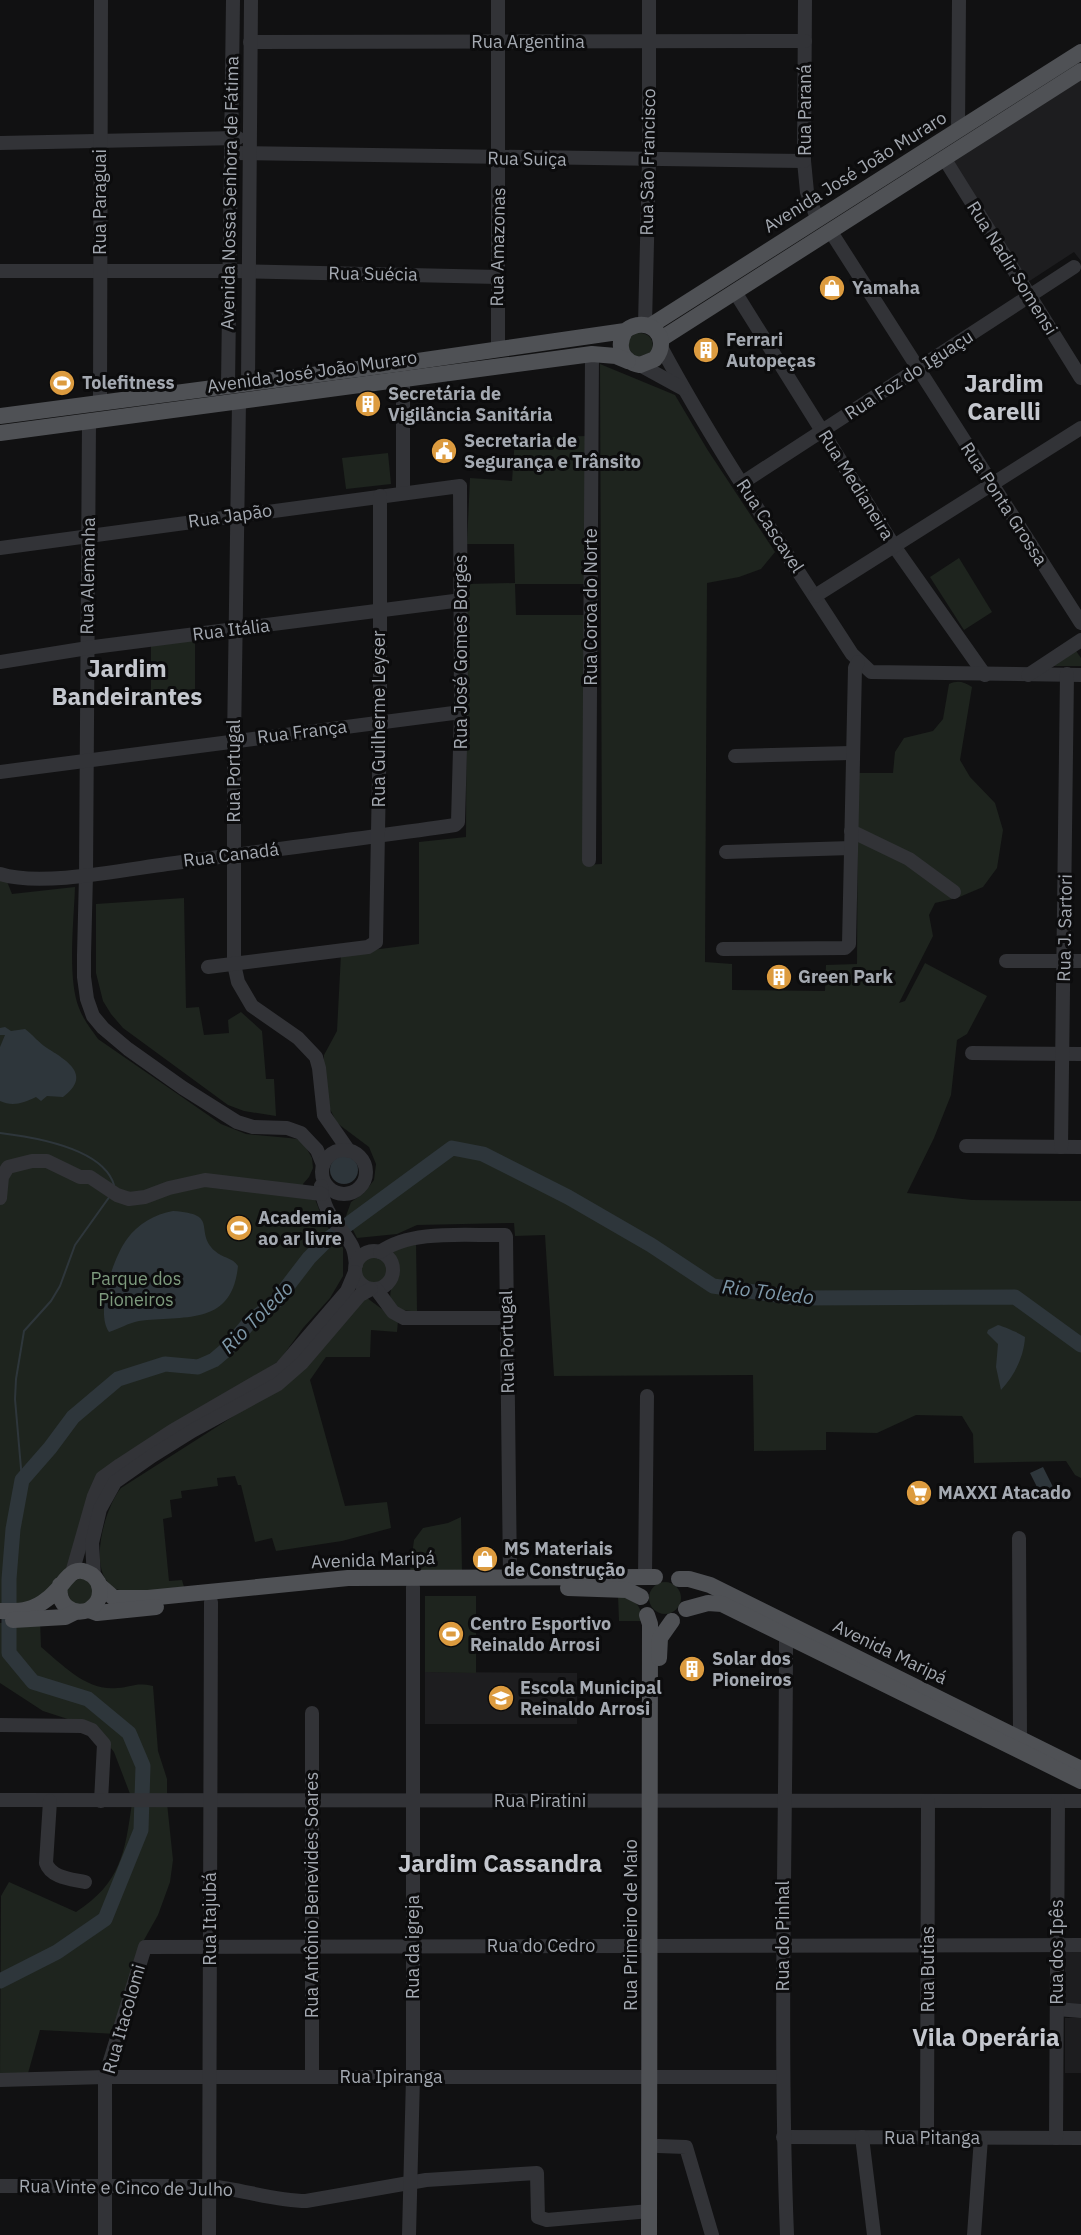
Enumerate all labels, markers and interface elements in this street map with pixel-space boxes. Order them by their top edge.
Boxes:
street label: Rua Argentina [471,30,585,53]
street label: Avenida Nossa Senhora de Fátima [216,56,243,330]
street label: Rua Paraná [793,64,816,156]
street label: Rua São Francisco [635,88,660,236]
street label: Avenida José João Muraro [759,106,951,237]
street label: Rua Suiça [487,146,567,171]
street label: Rua Paraguai [88,149,111,255]
street label: Rua Amazonas [485,187,510,307]
street label: Rua Nadir Somensi [962,197,1063,339]
street label: Rua Suécia [328,261,418,286]
shop icon: Yamaha [817,273,847,303]
place label: Yamaha [852,276,920,299]
street label: Rua Foz do Iguaçu [840,325,977,425]
place label: Ferrari Autopeças [726,328,816,372]
building icon: Ferrari Autopeças [691,335,721,365]
street label: Avenida José João Muraro [205,345,418,398]
district label: Jardim Carelli [964,367,1044,427]
sports icon: Tolefitness [47,368,77,398]
place label: Tolefitness [82,371,174,394]
place label: Secretária de Vigilância Sanitária [388,382,552,426]
building icon: Secretária de Vigilância Sanitária [353,389,383,419]
street label: Rua Medianeira [813,425,900,544]
place label: Secretaria de Segurança e Trânsito [464,429,641,473]
public building icon: Secretaria de Segurança e Trânsito [429,436,459,466]
street label: Rua Ponta Grossa [956,438,1053,570]
street label: Rua Cascavel [732,475,809,577]
street label: Rua Japão [186,498,273,533]
street label: Rua Alemanha [75,517,100,635]
street label: Rua Coroa do Norte [579,528,602,686]
street label: Rua José Gomes Borges [449,554,472,750]
street label: Rua Itália [191,613,271,646]
street label: Rua Guilherme Leyser [367,630,390,808]
district label: Jardim Bandeirantes [52,652,202,712]
street label: Rua França [256,715,349,748]
street label: Rua Portugal [222,719,245,823]
street label: Rua Canadá [182,837,280,872]
street label: Rua J. Sartori [1052,874,1077,982]
building icon: Green Park [764,962,794,992]
place label: Green Park [798,965,893,988]
place label: Academia ao ar livre [258,1206,342,1250]
sports icon: Academia ao ar livre [224,1213,254,1243]
park label: Parque dos Pioneiros [91,1267,181,1311]
water label: Rio Toledo [721,1272,816,1311]
water label: Rio Toledo [214,1274,299,1359]
street label: Rua Portugal [494,1290,519,1394]
supermarket icon: MAXXI Atacado [904,1478,934,1508]
place label: MAXXI Atacado [938,1481,1071,1504]
place label: MS Materiais de Construção [504,1537,625,1581]
shop icon: MS Materiais de Construção [470,1544,500,1574]
street label: Avenida Maripá [311,1546,436,1573]
place label: Centro Esportivo Reinaldo Arrosi [470,1612,611,1656]
street label: Avenida Maripá [829,1614,951,1689]
sports icon: Centro Esportivo Reinaldo Arrosi [436,1619,466,1649]
place label: Solar dos Pioneiros [712,1647,792,1691]
building icon: Solar dos Pioneiros [677,1654,707,1684]
place label: Escola Municipal Reinaldo Arrosi [520,1676,662,1720]
school or university icon: Escola Municipal Reinaldo Arrosi [486,1683,516,1713]
street label: Rua Antônio Benevides Soares [300,1772,323,2018]
street label: Rua Piratini [494,1789,586,1812]
street label: Rua Primeiro de Maio [619,1839,642,2011]
district label: Jardim Cassandra [398,1847,602,1879]
street label: Rua Itajubá [198,1872,221,1966]
street label: Rua do Pinhal [771,1881,794,1991]
street label: Rua da igreja [401,1894,424,1999]
street label: Rua dos Ipês [1045,1899,1068,2005]
street label: Rua Butias [916,1926,939,2012]
street label: Rua do Cedro [487,1934,595,1957]
street label: Rua Itacolomi [97,1961,150,2076]
district label: Vila Operária [912,2021,1060,2053]
street label: Rua Ipiranga [339,2065,443,2088]
street label: Rua Pitanga [884,2126,980,2149]
street label: Rua Vinte e Cinco de Julho [19,2174,233,2201]

